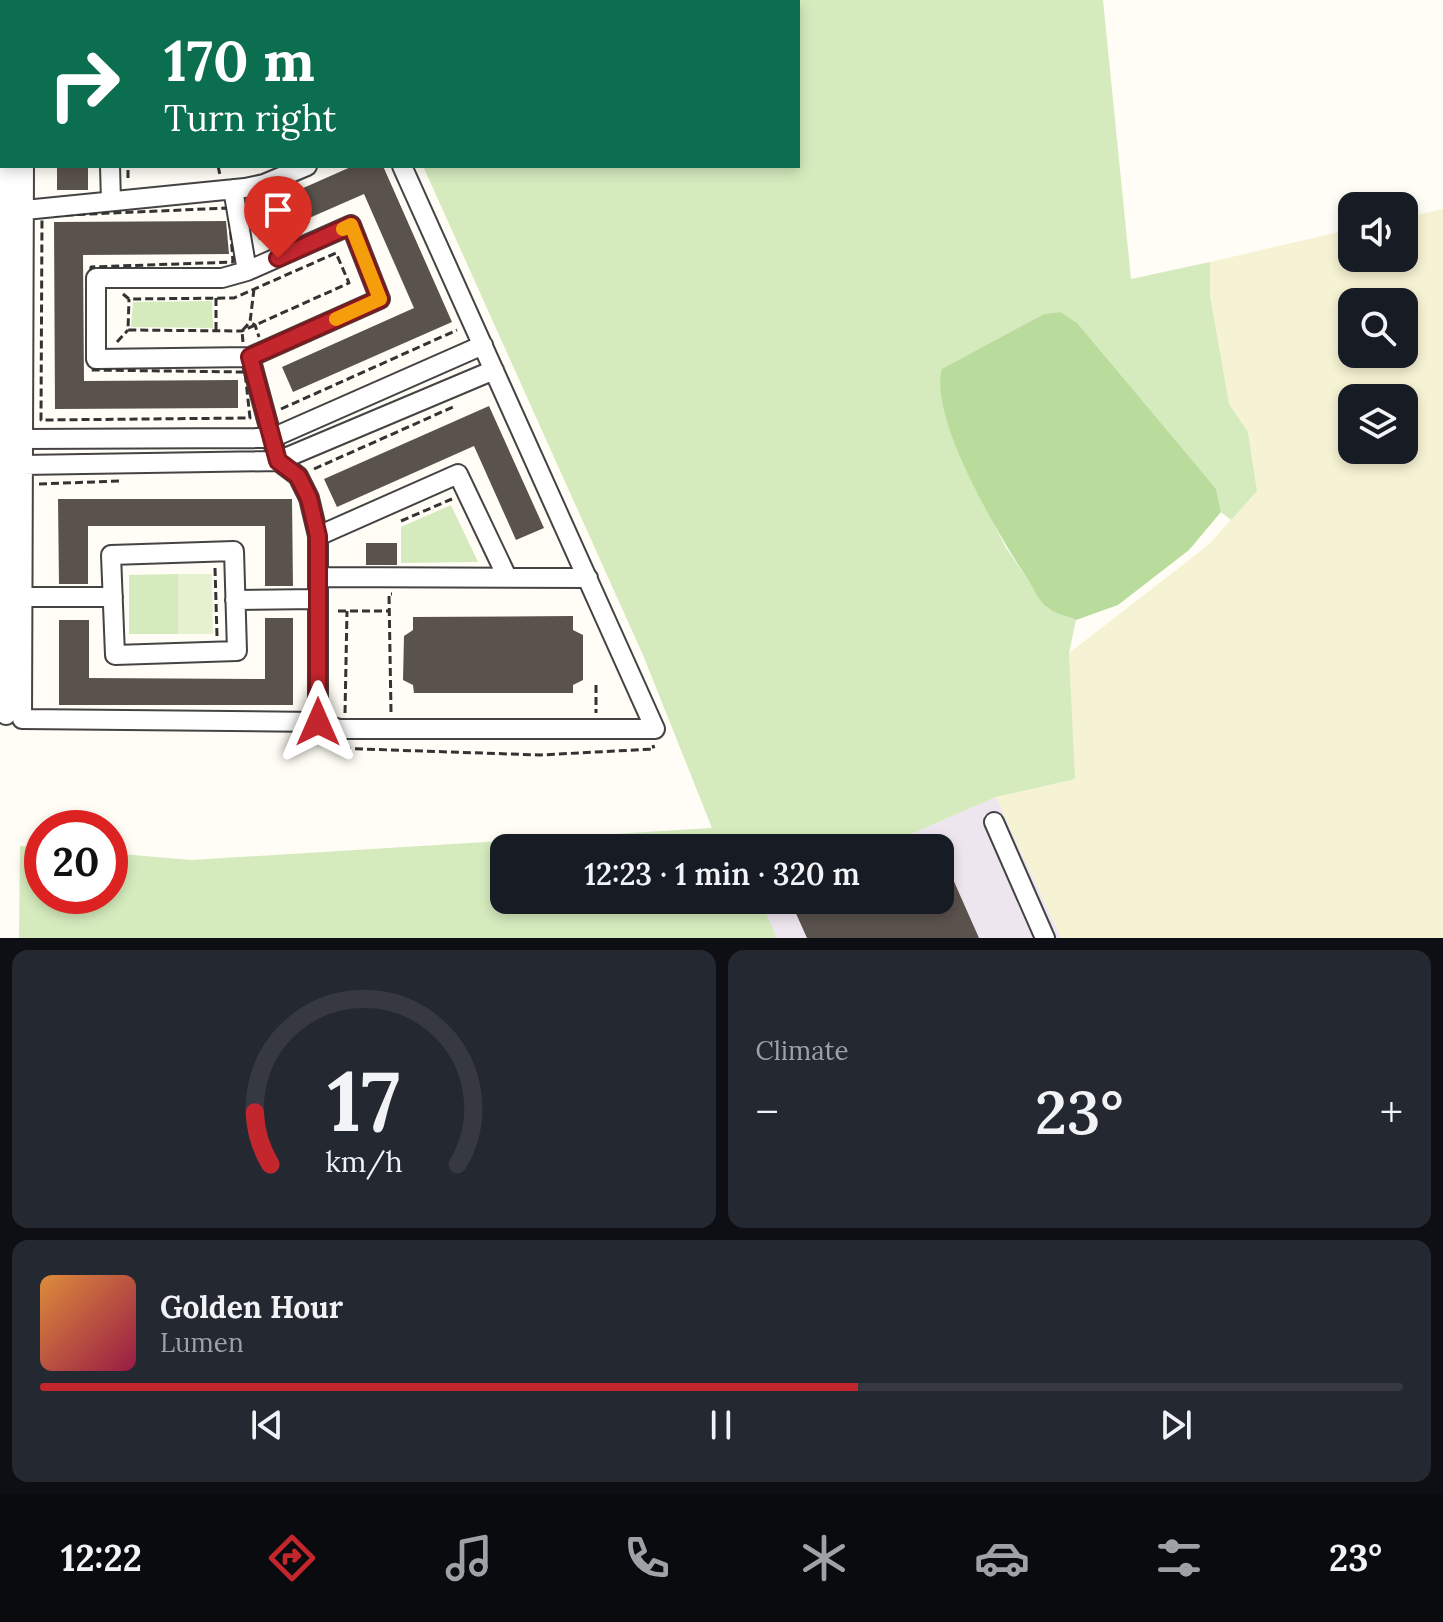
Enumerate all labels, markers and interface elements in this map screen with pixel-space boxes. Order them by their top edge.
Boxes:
text: 170 m [164,25,315,96]
icon: right [32,32,136,136]
text: Turn right [164,95,337,141]
pin [244,176,312,258]
icon: arrive [256,188,300,232]
map controls [1338,192,1418,464]
button: sound [1338,192,1418,272]
button: search [1338,288,1418,368]
button: layers [1338,384,1418,464]
position arrow [276,680,360,764]
speed limit sign: 20 [24,810,128,914]
text: 12:23 · 1 min · 320 m [584,855,860,893]
text: Climate [756,1034,849,1067]
text: 17 [327,1047,400,1154]
text: 23° [1035,1074,1124,1150]
text: − [756,1084,779,1140]
text: + [1380,1084,1403,1140]
text: km/h [325,1143,402,1180]
text: Golden Hour [160,1288,343,1326]
text: Lumen [160,1326,244,1359]
icon: previous [245,1403,289,1447]
icon: pause [699,1403,743,1447]
icon: next [1154,1403,1198,1447]
icon: directions [264,1530,320,1586]
icon: music [441,1530,497,1586]
icon: phone [619,1530,675,1586]
icon: climate [796,1530,852,1586]
icon: car [974,1530,1030,1586]
icon: filters [1151,1530,1207,1586]
text: 12:22 [61,1535,142,1581]
text: 23° [1329,1535,1382,1581]

